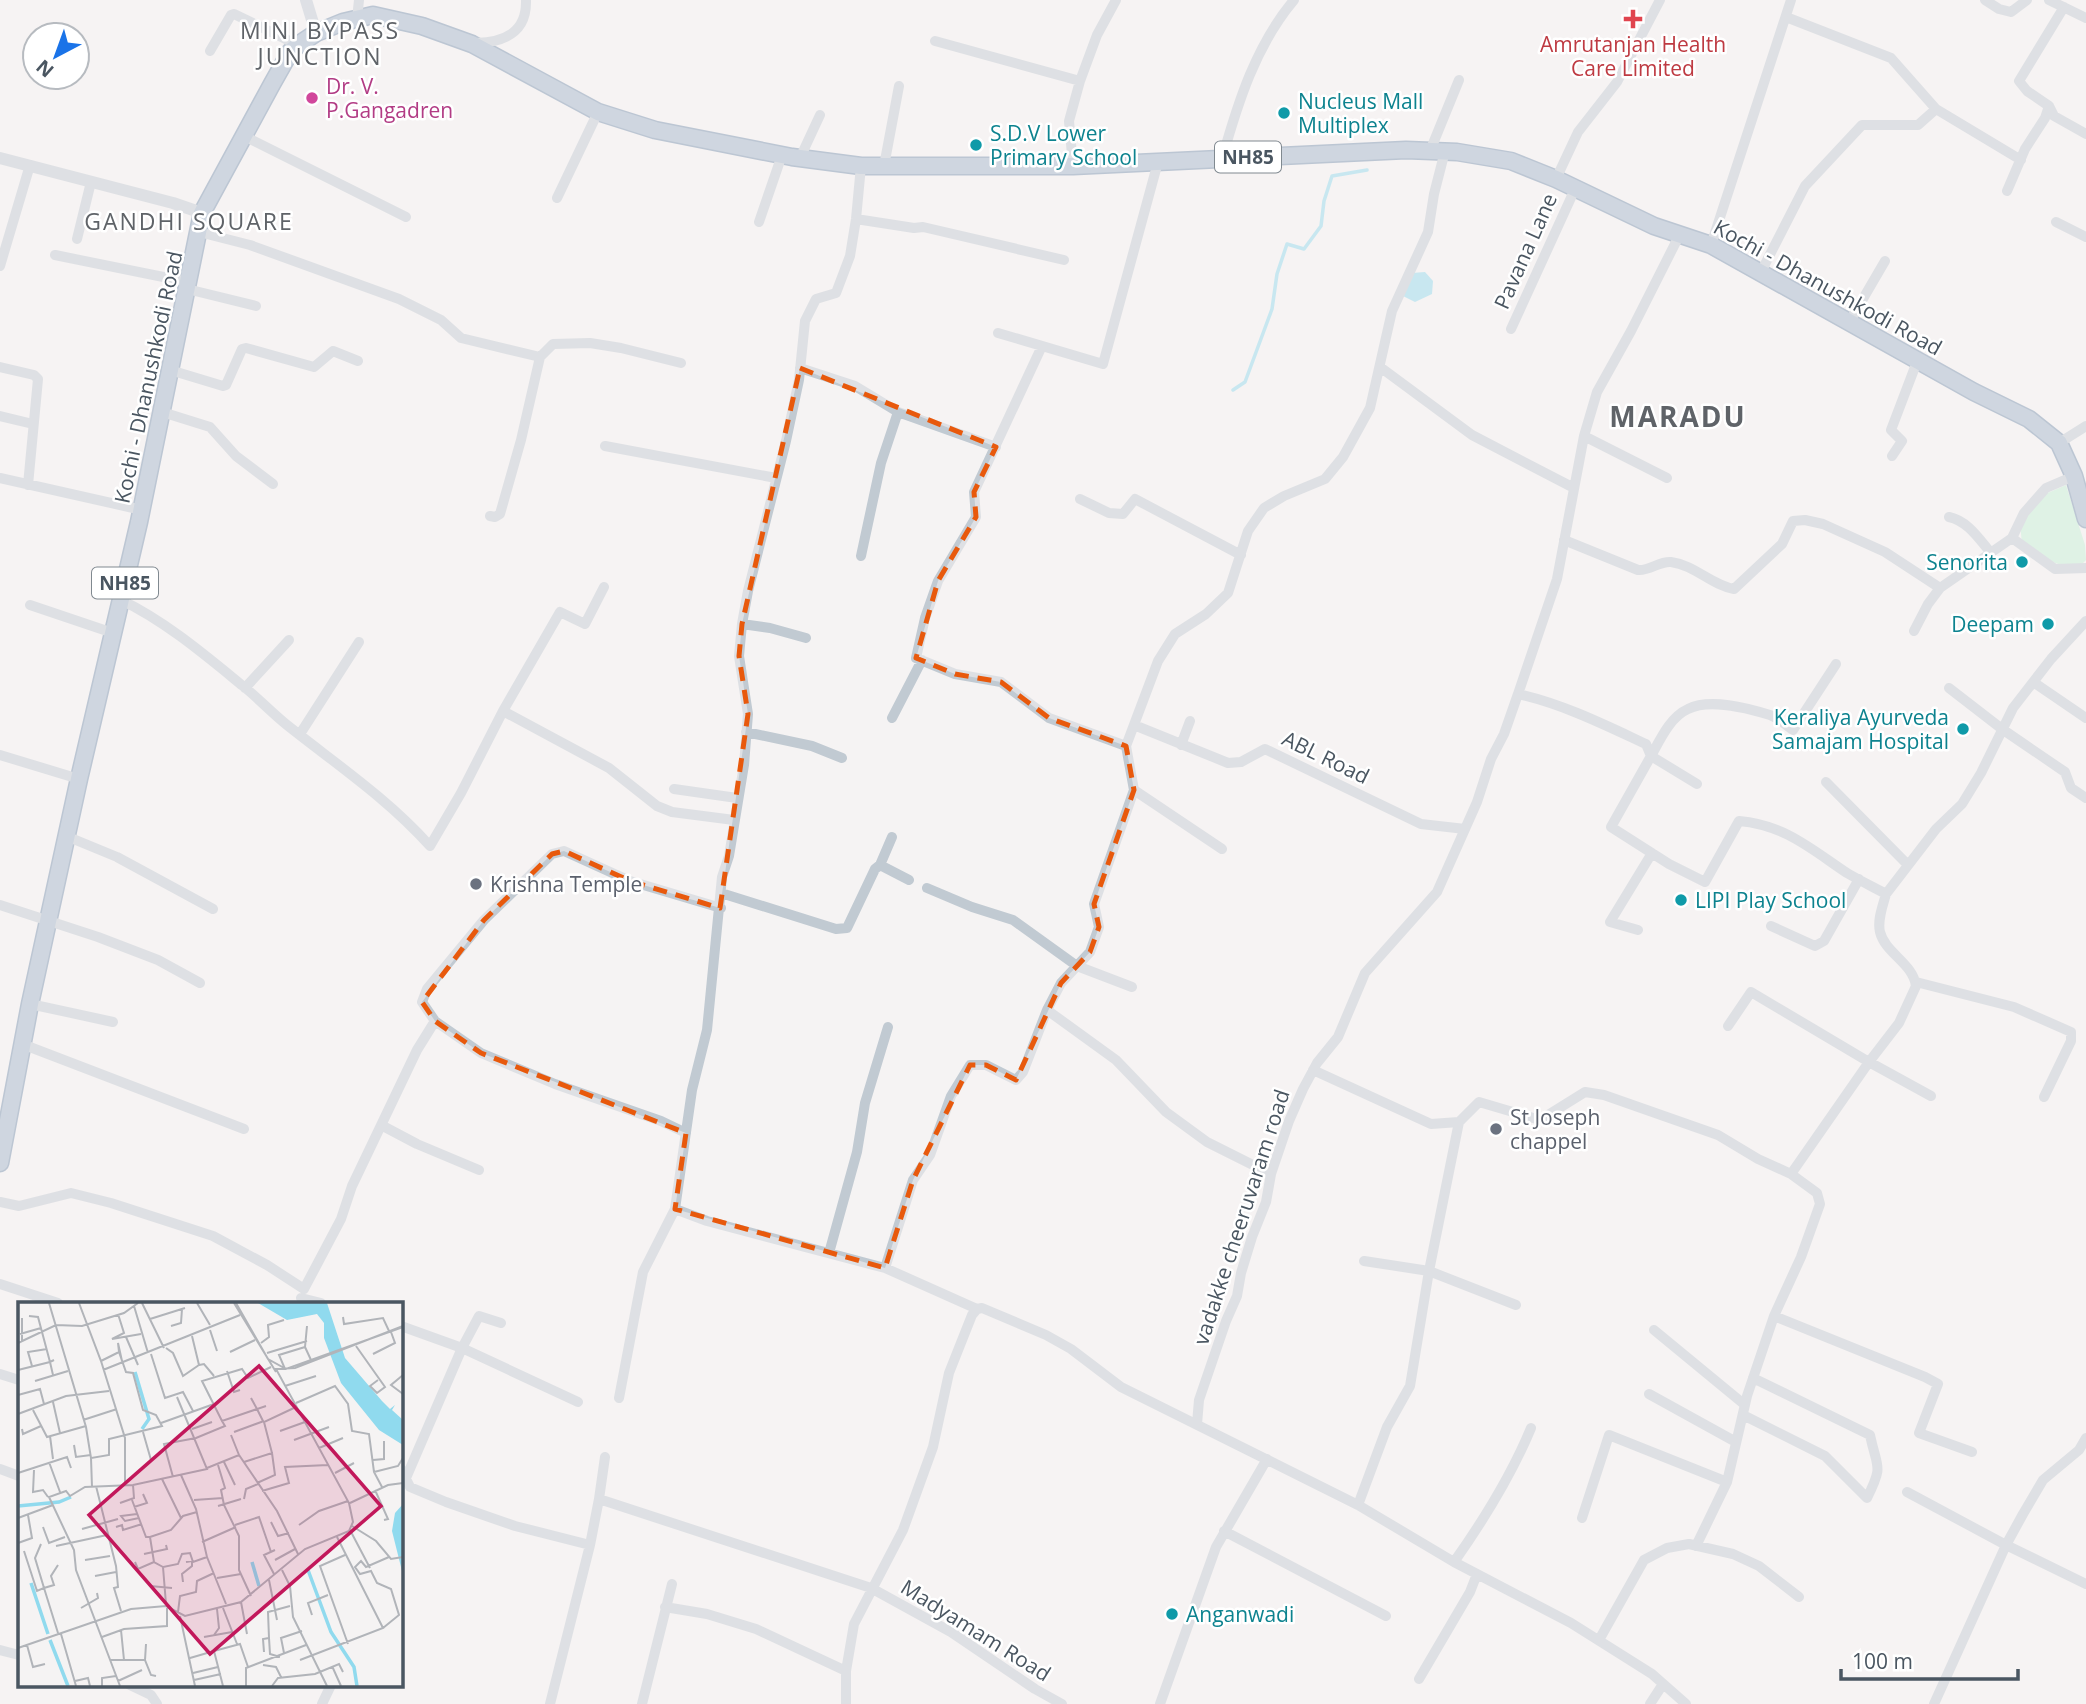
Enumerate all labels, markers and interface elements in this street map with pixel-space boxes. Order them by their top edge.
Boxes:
marker: Amrutanjan Health Care Limited [1623,9,1643,29]
district label: MINI BYPASS JUNCTION [240,14,400,72]
north arrow [21,21,91,91]
place label: Amrutanjan Health Care Limited [1540,30,1726,82]
text: N [30,54,59,84]
place label: Dr. V. P.Gangadren [326,72,453,124]
place label: Nucleus Mall Multiplex [1298,87,1423,139]
marker: Dr. V. P.Gangadren [304,90,320,106]
marker: Nucleus Mall Multiplex [1276,105,1292,121]
place label: S.D.V Lower Primary School [990,119,1137,171]
marker: S.D.V Lower Primary School [968,137,984,153]
road number: NH85 [1215,141,1281,172]
street label: Pavana Lane [1487,189,1563,313]
district label: GANDHI SQUARE [84,205,294,237]
street label: Kochi - Dhanushkodi Road [1709,212,1947,362]
street label: Kochi - Dhanushkodi Road [108,248,188,506]
district label: MARADU [1609,397,1747,435]
place label: Senorita [1926,548,2008,576]
marker: Senorita [2014,554,2030,570]
road number: NH85 [92,568,158,598]
place label: Deepam [1951,610,2034,638]
marker: Deepam [2040,616,2056,632]
place label: Keraliya Ayurveda Samajam Hospital [1772,703,1949,755]
marker: Keraliya Ayurveda Samajam Hospital [1955,721,1971,737]
street label: ABL Road [1278,724,1374,790]
place label: Krishna Temple [490,870,642,898]
marker: Krishna Temple [468,876,484,892]
place label: LIPI Play School [1695,886,1846,914]
marker: LIPI Play School [1673,892,1689,908]
street label: vadakke cheeruvaram road [1186,1086,1296,1348]
place label: St Joseph chappel [1510,1103,1600,1155]
marker: St Joseph chappel [1488,1121,1504,1137]
inset map [18,1302,402,1686]
street label: Madyamam Road [896,1573,1056,1687]
place label: Anganwadi [1186,1600,1294,1628]
marker: Anganwadi [1164,1606,1180,1622]
scale bar [1841,1638,2018,1682]
text: 100 m [1852,1647,1913,1675]

